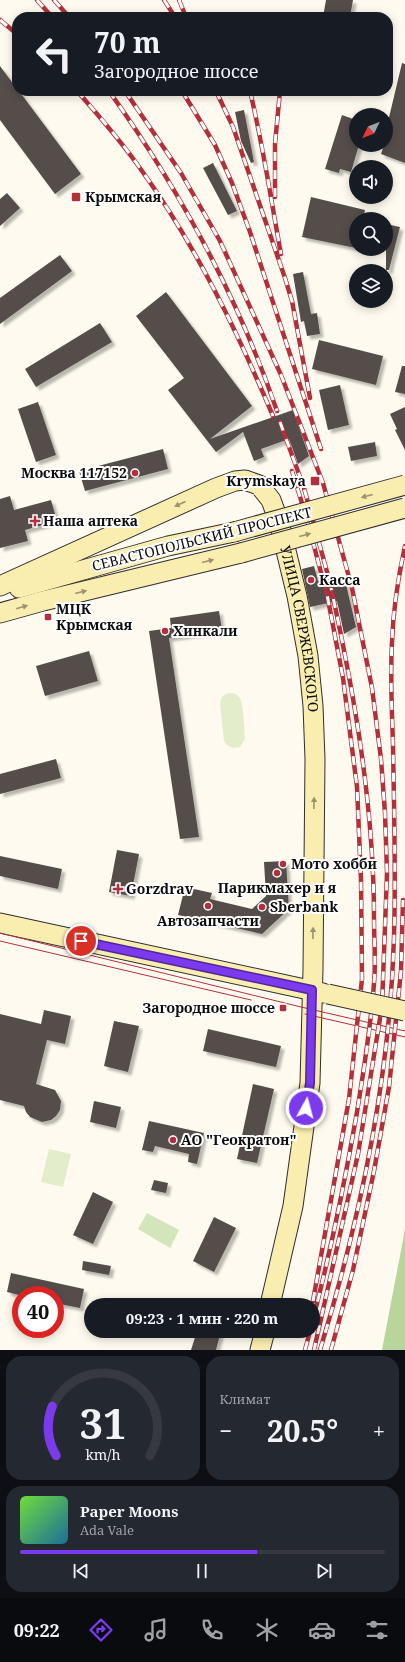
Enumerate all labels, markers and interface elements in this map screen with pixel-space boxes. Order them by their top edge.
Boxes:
text: 70 m [94,23,161,61]
icon: left [28,28,80,80]
text: Загородное шоссе [94,59,258,83]
north arrow [349,108,393,152]
map controls [349,108,393,308]
button: sound [349,160,393,204]
place label: Крымская [85,187,162,206]
marker: Крымская [70,191,82,203]
button: search [349,212,393,256]
button: layers [349,264,393,308]
place label: Москва 117152 [21,463,127,482]
marker: Москва 117152 [130,468,140,478]
place label: Krymskaya [226,471,306,490]
marker: Krymskaya [309,475,321,487]
one-way arrow [361,493,373,499]
one-way arrow [175,501,186,507]
street label: СЕВАСТОПОЛЬСКИЙ ПРОСПЕКТ [90,502,314,575]
place label: Наша аптека [43,511,138,530]
marker: Наша аптека [30,516,40,526]
one-way arrow [299,532,312,538]
street label: УЛИЦА СВЕРЖЕВСКОГО [276,543,323,713]
one-way arrow [202,558,214,564]
place label: Касса [319,570,360,589]
marker: Касса [306,575,316,585]
one-way arrow [75,588,88,594]
place label: МЦК Крымская [56,599,133,634]
one-way arrow [16,604,28,610]
marker: МЦК Крымская [43,612,53,622]
place label: Хинкали [173,621,238,640]
marker: Хинкали [160,626,170,636]
one-way arrow [311,796,317,809]
place label: Мото хобби [291,854,377,873]
marker: Мото хобби [278,859,288,869]
marker: Парикмахер и я [272,868,282,878]
place label: Парикмахер и я [218,878,337,897]
place label: Gorzdrav [126,879,194,898]
marker: Gorzdrav [113,884,123,894]
place label: Sberbank [270,897,338,916]
marker: Автозапчасти [203,901,213,911]
marker: Sberbank [257,902,267,912]
place label: Автозапчасти [157,911,260,930]
pin [64,924,98,958]
one-way arrow [310,926,316,939]
icon: arrive [70,930,92,952]
place label: Загородное шоссе [142,998,275,1017]
marker: Загородное шоссе [278,1003,288,1013]
position arrow [285,1087,327,1129]
place label: АО "Геократон" [181,1130,297,1149]
marker: АО "Геократон" [168,1135,178,1145]
speed limit sign: 40 [12,1286,64,1338]
text: 09:23 · 1 мин · 220 m [126,1308,278,1328]
text: Климат [220,1390,270,1408]
text: 31 [79,1395,126,1451]
text: 20.5° [267,1410,338,1451]
text: − [220,1415,232,1445]
text: + [373,1415,385,1445]
text: km/h [85,1445,120,1464]
text: Paper Moons [80,1501,179,1521]
text: Ada Vale [80,1521,134,1539]
icon: previous [70,1560,92,1582]
icon: pause [191,1560,213,1582]
icon: next [313,1560,335,1582]
icon: directions [87,1616,115,1644]
icon: music [142,1616,170,1644]
icon: phone [198,1616,226,1644]
icon: climate [253,1616,281,1644]
icon: car [308,1616,336,1644]
icon: filters [363,1616,391,1644]
text: 09:22 [14,1618,60,1642]

